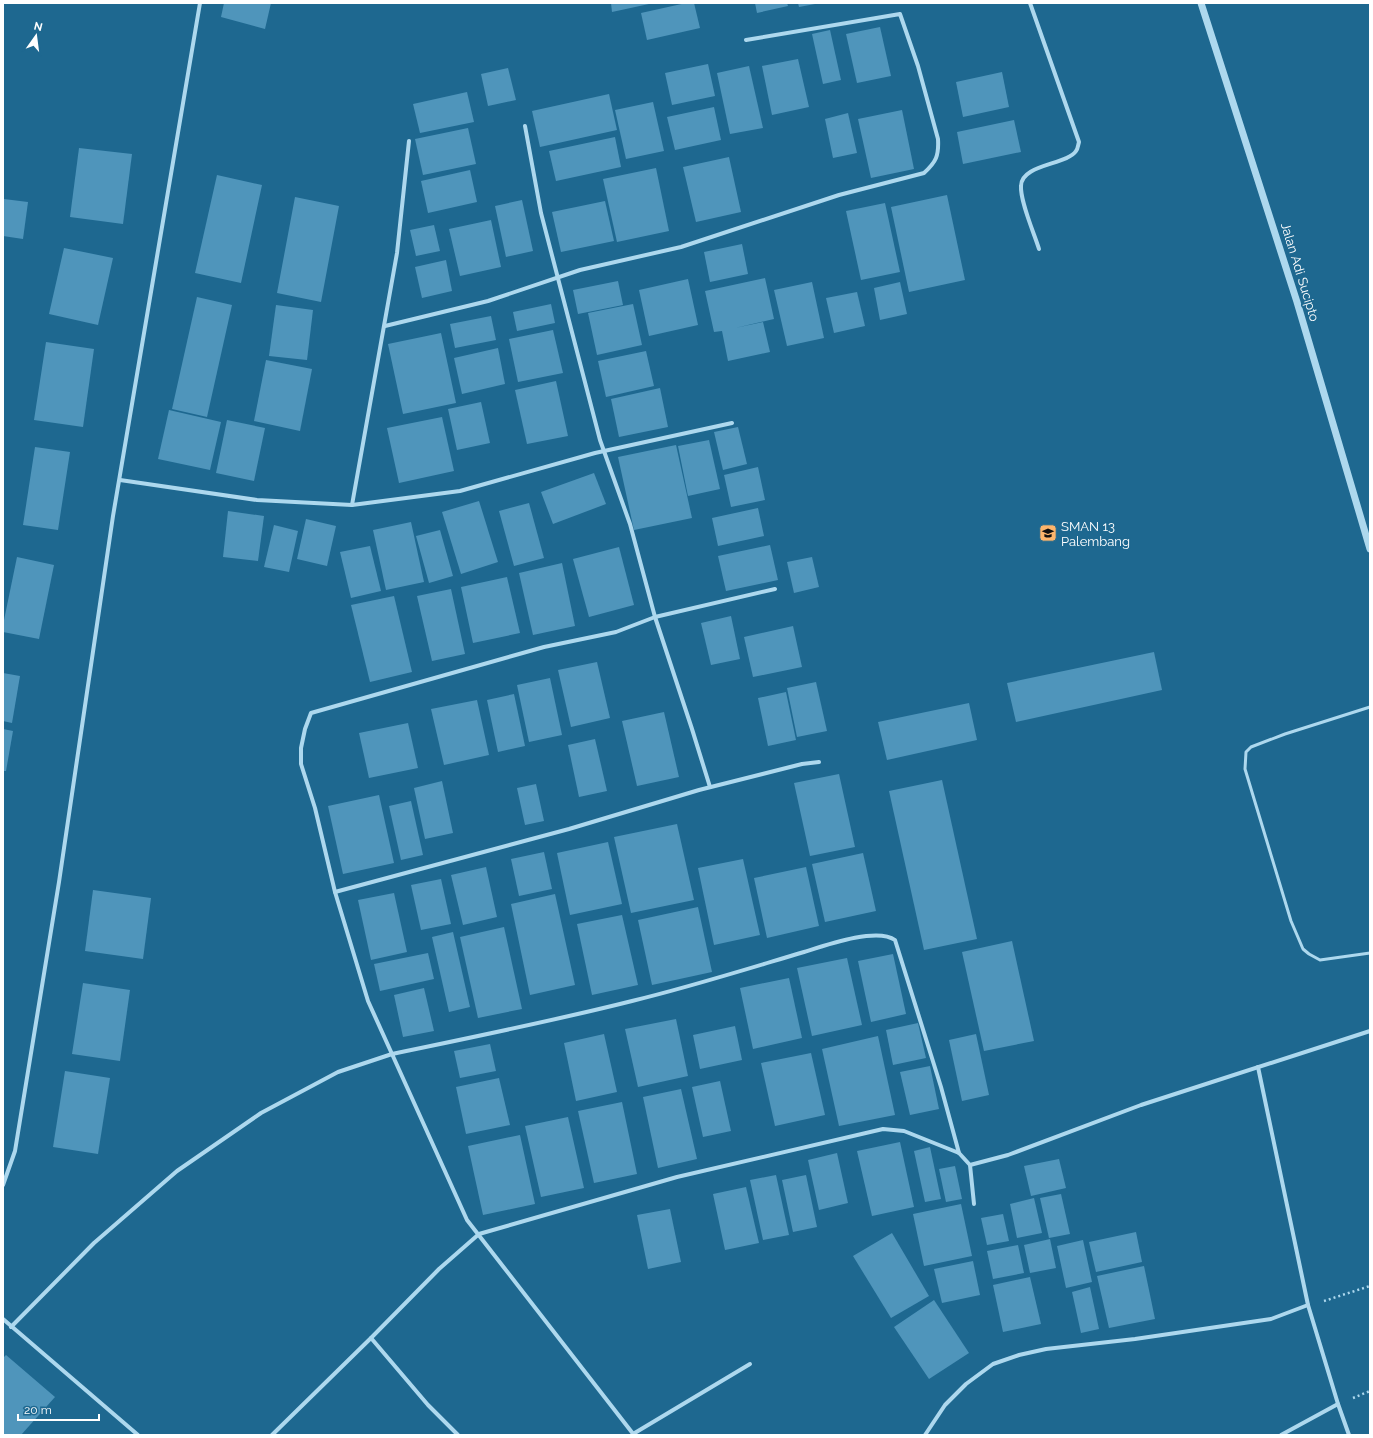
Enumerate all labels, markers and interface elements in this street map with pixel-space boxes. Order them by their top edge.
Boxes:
north arrow [16,16,56,56]
text: N [33,19,44,34]
street label: Jalan Adi Sucipto [1278,221,1322,324]
place label: SMAN 13 Palembang [1061,519,1130,549]
school or university icon: SMAN 13 Palembang [1038,523,1058,543]
scale bar [18,1396,99,1422]
text: 20 m [24,1403,52,1417]

